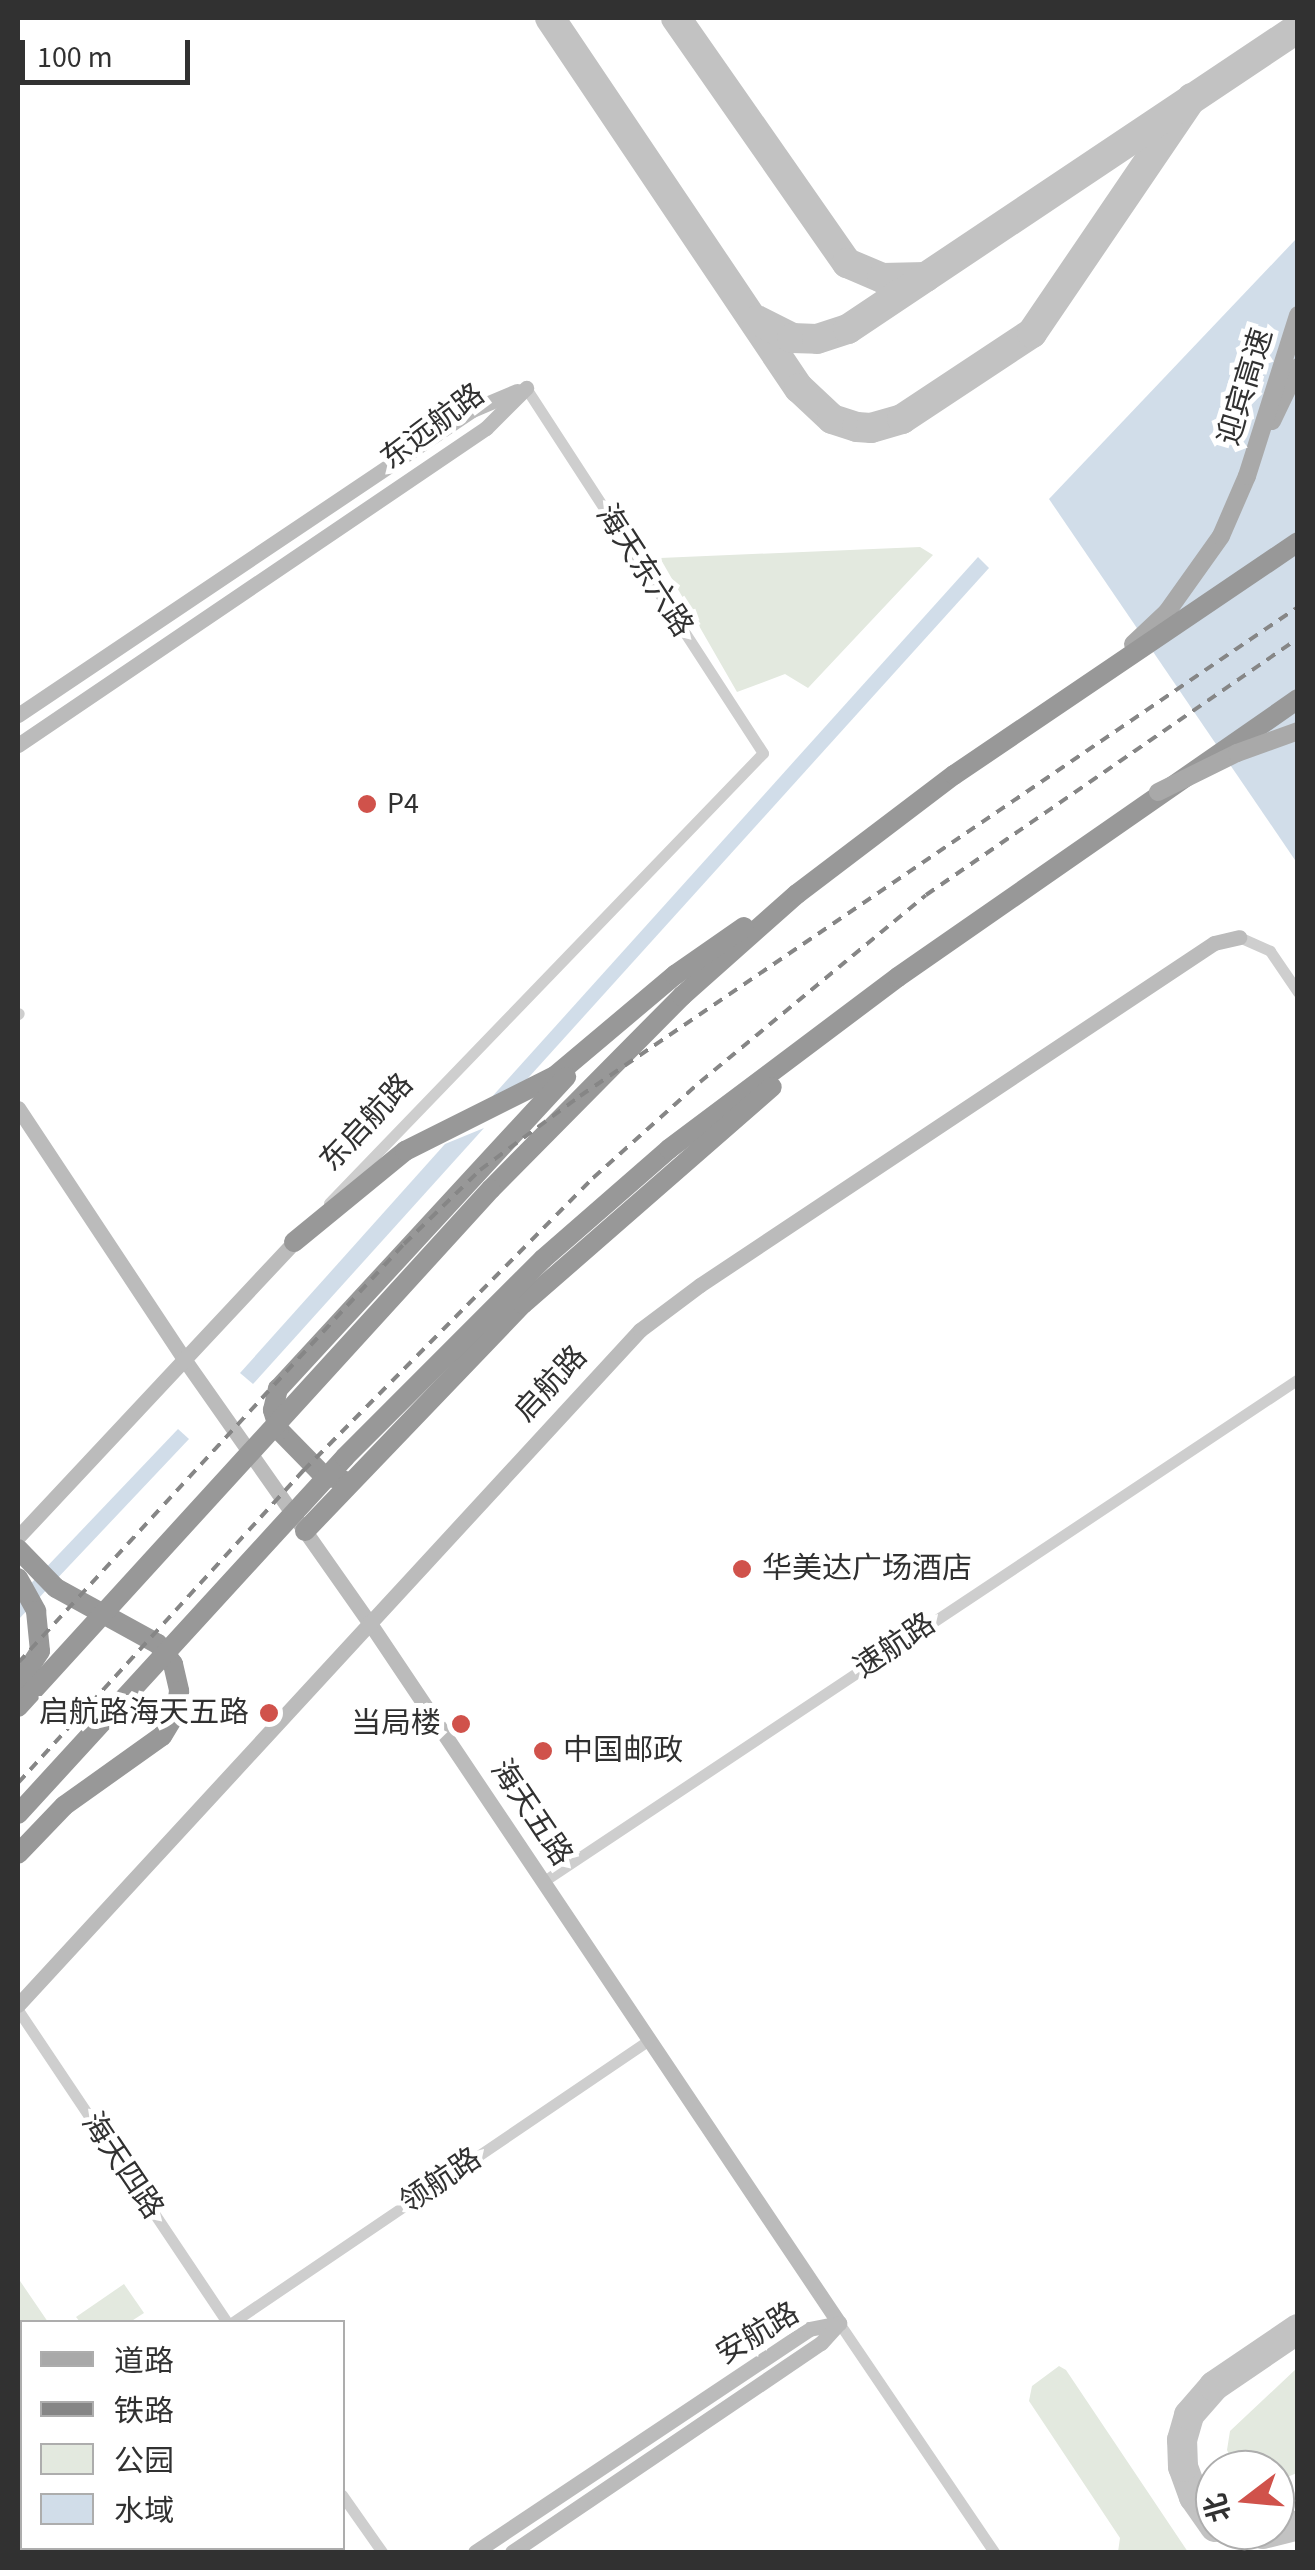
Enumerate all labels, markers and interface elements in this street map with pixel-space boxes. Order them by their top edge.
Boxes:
scale bar [25,20,195,82]
text: 100 m [37,36,113,79]
street label: 迎宾高速 [1211,324,1281,450]
street label: 东远航路 [374,377,492,477]
street label: 海天东六路 [588,498,700,644]
place label: P4 [387,786,419,822]
marker: P4 [356,793,378,815]
street label: 东启航路 [313,1067,421,1179]
street label: 启航路 [507,1339,595,1429]
place label: 华美达广场酒店 [762,1551,972,1587]
marker: 华美达广场酒店 [731,1558,753,1580]
street label: 速航路 [848,1606,942,1686]
place label: 启航路海天五路 [39,1695,249,1731]
marker: 启航路海天五路 [258,1702,280,1724]
place label: 当局楼 [351,1706,441,1742]
marker: 当局楼 [450,1713,472,1735]
place label: 中国邮政 [563,1733,683,1769]
marker: 中国邮政 [532,1740,554,1762]
street label: 海天五路 [483,1753,579,1873]
street label: 海天四路 [74,2106,170,2226]
street label: 领航路 [394,2141,488,2221]
street label: 安航路 [710,2295,806,2373]
legend [20,2320,345,2550]
text: 道路 [114,2340,174,2383]
text: 铁路 [114,2390,174,2433]
text: 公园 [114,2440,174,2483]
north arrow [1195,2450,1295,2550]
text: 北 [1195,2489,1241,2527]
text: 水域 [114,2490,174,2533]

